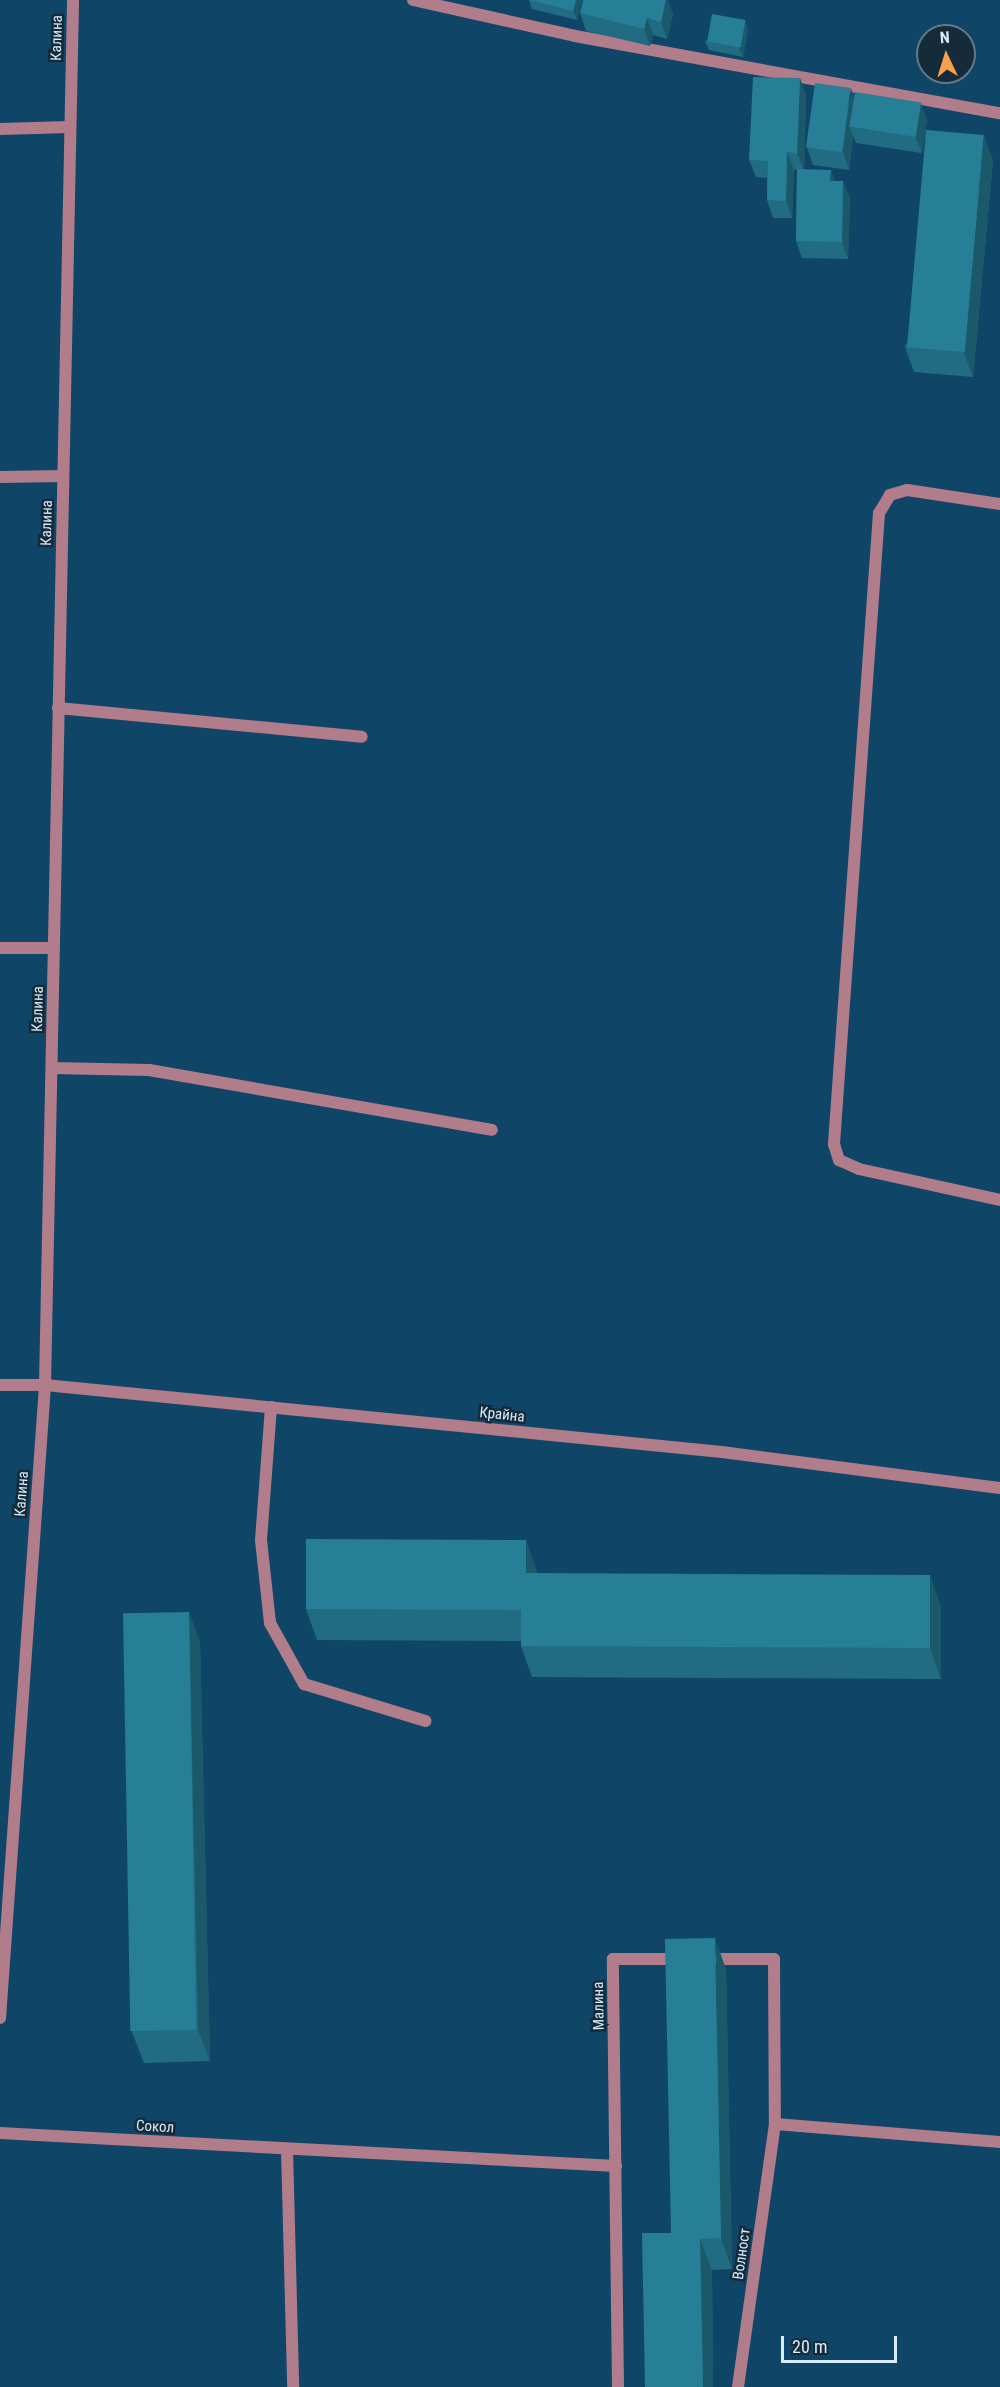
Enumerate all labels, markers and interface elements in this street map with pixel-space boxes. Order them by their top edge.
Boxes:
street label: Калина [48,15,66,61]
north arrow [916,24,976,84]
text: N [939,28,950,47]
street label: Калина [38,500,56,546]
street label: Калина [29,986,47,1032]
street label: Крайна [479,1404,525,1426]
street label: Калина [11,1471,33,1517]
street label: Малина [590,1982,608,2030]
street label: Сокол [135,2117,175,2137]
street label: Волност [729,2227,755,2281]
scale bar [784,2324,900,2362]
text: 20 m [792,2336,827,2357]

